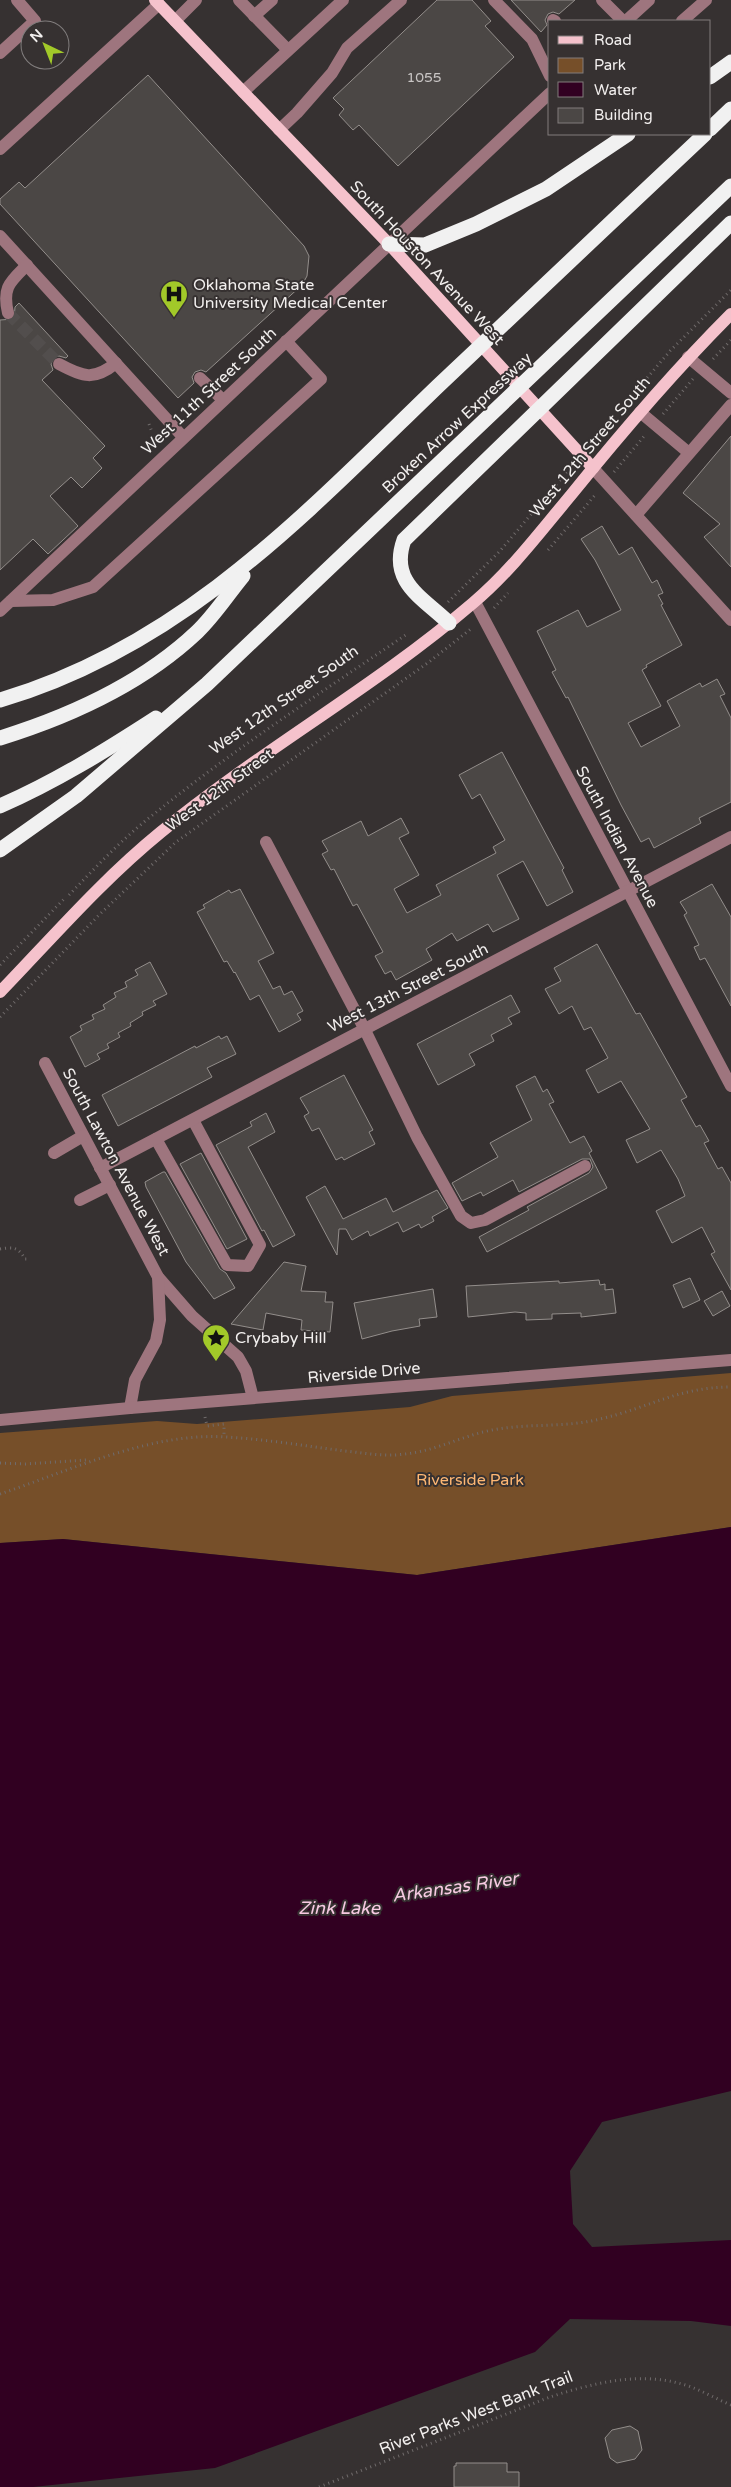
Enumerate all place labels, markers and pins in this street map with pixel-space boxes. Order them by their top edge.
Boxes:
place label: Oklahoma State University Medical Center [193,275,388,313]
hospital icon: Oklahoma State University Medical Center [159,279,189,318]
place icon: Crybaby Hill [201,1323,231,1362]
place label: Crybaby Hill [235,1328,326,1348]

